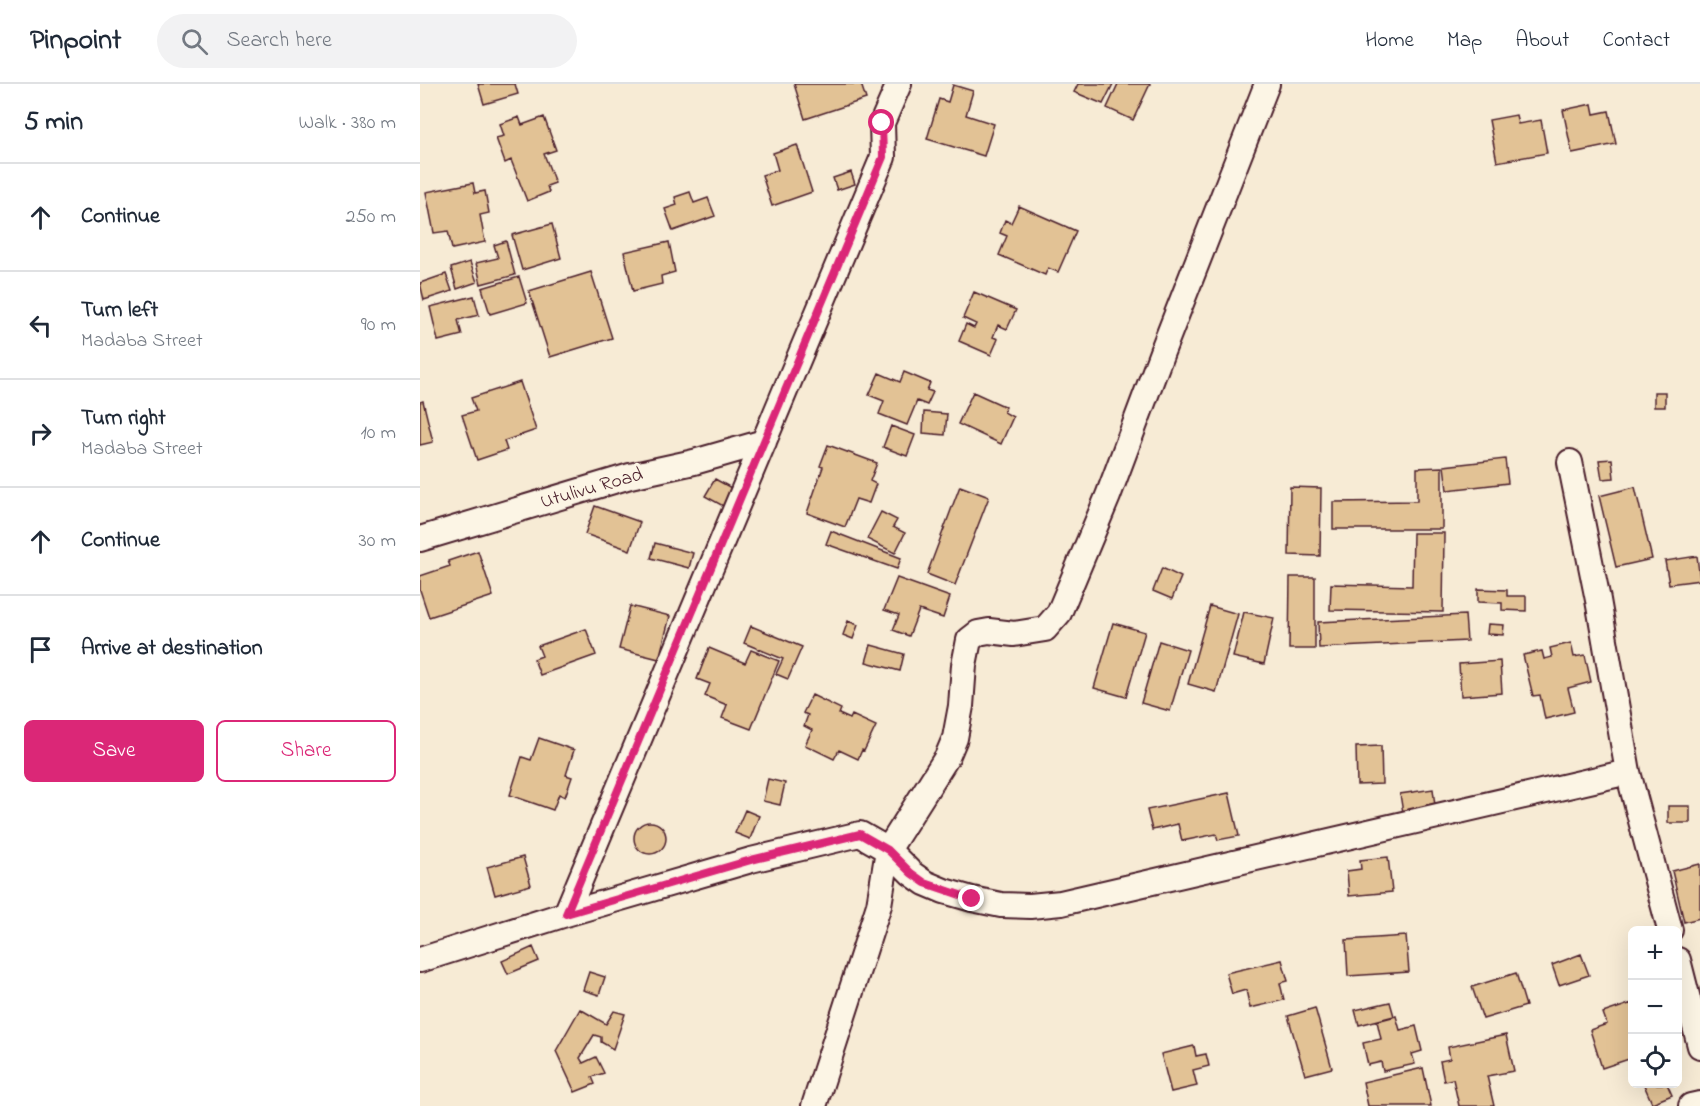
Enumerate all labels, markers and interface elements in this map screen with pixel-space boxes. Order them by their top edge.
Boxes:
search box [157,14,577,68]
text: Pinpoint [30,21,121,62]
icon: search [178,25,211,58]
text: Search here [226,25,332,57]
text: Home [1365,26,1414,56]
text: Map [1447,26,1482,56]
text: About [1515,26,1569,56]
text: Contact [1602,26,1670,56]
text: 5 min [24,104,83,142]
text: Walk · 380 m [298,109,396,138]
route start [868,109,894,135]
icon: ahead [24,201,57,234]
text: Continue [81,201,160,233]
text: 250 m [345,203,396,232]
text: Turn left [81,295,158,327]
icon: left [24,309,57,342]
text: 90 m [361,311,396,340]
text: Madaba Street [81,327,203,356]
text: Turn right [81,403,166,435]
icon: right [24,417,57,450]
text: 10 m [360,419,396,448]
text: Madaba Street [81,435,203,464]
street label: Utulivu Road [537,461,647,517]
icon: ahead [24,525,57,558]
text: Continue [81,525,160,557]
text: 30 m [359,527,396,556]
icon: arrive [24,633,57,666]
text: Arrive at destination [81,633,263,665]
button: Save [24,720,204,782]
button: Share [216,720,396,782]
route end [958,885,984,911]
map controls [1628,926,1682,1088]
button: + [1628,926,1682,980]
button: − [1628,980,1682,1034]
button: locate [1628,1034,1682,1088]

